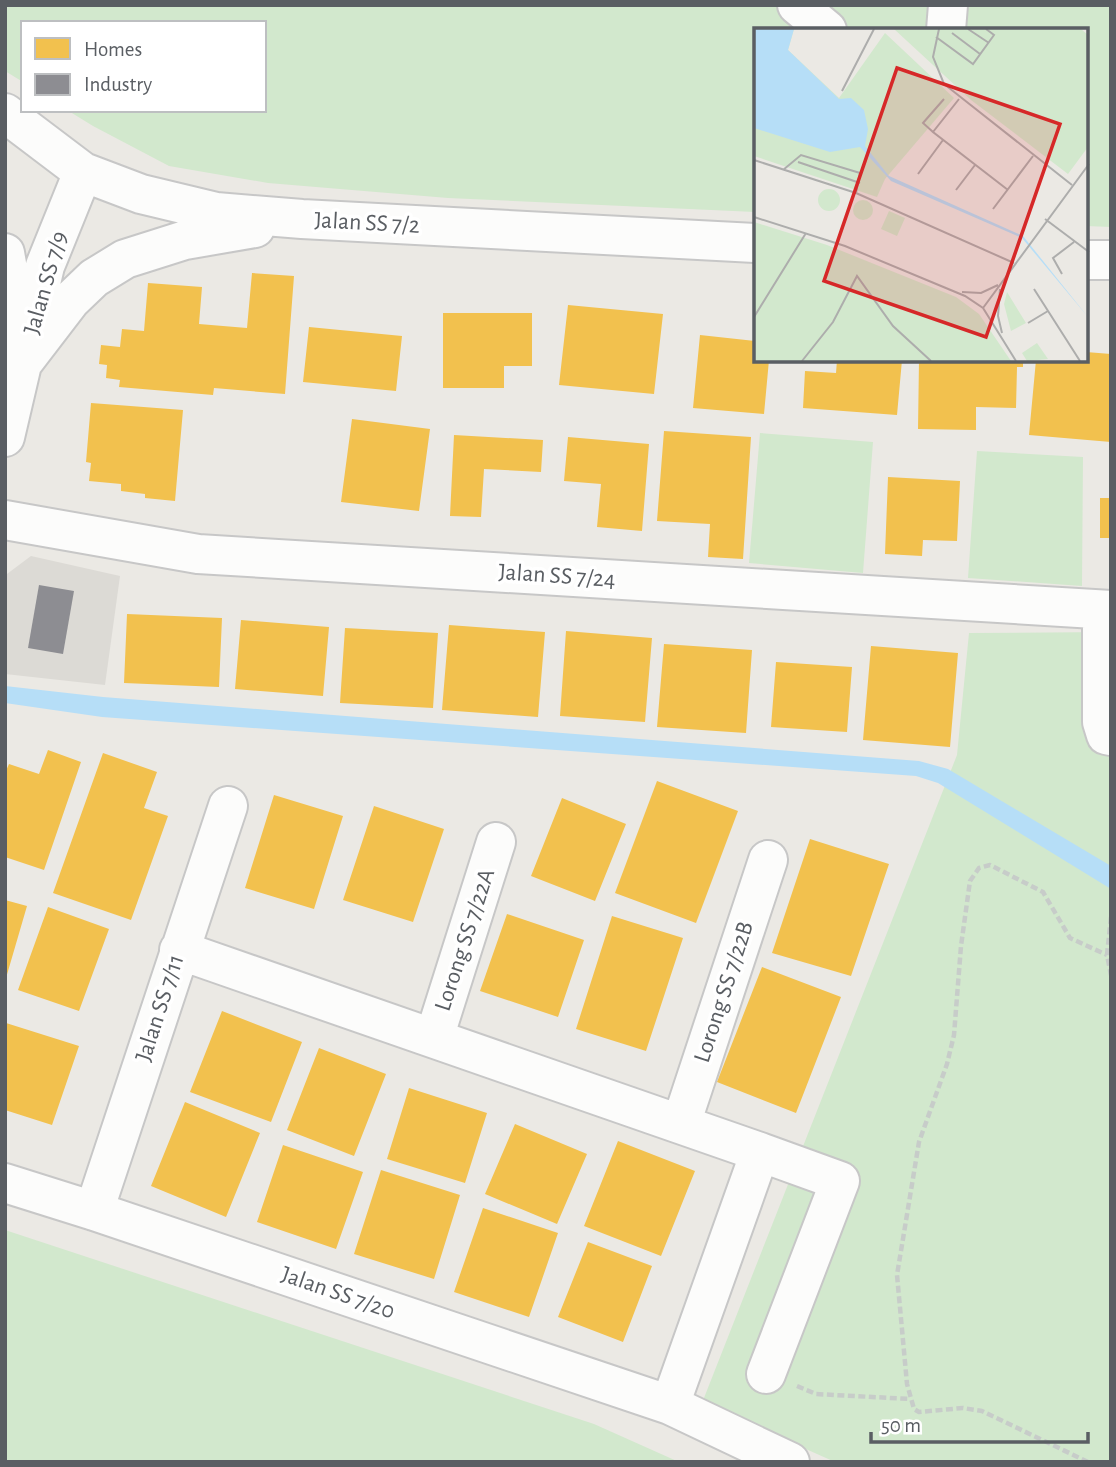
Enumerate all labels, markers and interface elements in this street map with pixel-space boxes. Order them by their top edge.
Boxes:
legend [21,21,266,112]
inset map [754,28,1088,362]
text: Homes [84,39,142,60]
text: Industry [84,74,152,95]
street label: Jalan SS 7/2 [314,208,420,238]
street label: Jalan SS 7/9 [20,229,72,337]
street label: Jalan SS 7/24 [498,560,616,592]
street label: Lorong SS 7/22A [431,866,499,1014]
street label: Lorong SS 7/22B [690,919,758,1065]
street label: Jalan SS 7/11 [131,951,189,1065]
street label: Jalan SS 7/20 [278,1262,398,1324]
scale bar [871,1400,1088,1444]
text: 50 m [881,1415,921,1436]

